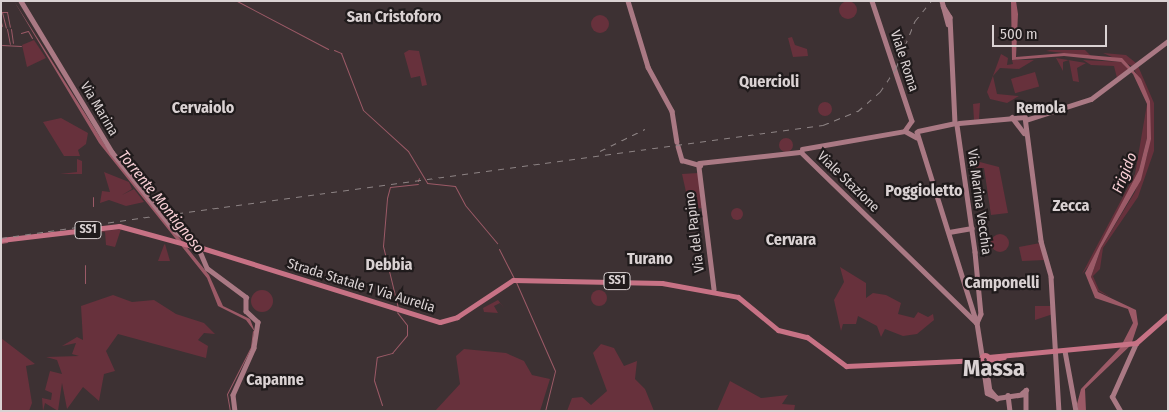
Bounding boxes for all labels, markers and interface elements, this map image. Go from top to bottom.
district label: San Cristoforo [347,7,441,27]
scale bar [994,15,1109,47]
text: 500 m [1000,25,1038,43]
street label: Viale Roma [886,28,922,94]
district label: Quercioli [739,72,799,92]
street label: Via Marina [76,79,122,139]
district label: Cervaiolo [172,98,234,118]
district label: Remola [1016,98,1066,118]
water label: Torrente Montignoso [114,147,208,257]
street label: Viale Stazione [813,148,883,216]
street label: Via Marina Vecchia [963,148,995,256]
water label: Frigido [1109,150,1141,196]
district label: Poggioletto [885,181,963,201]
street label: Via del Papino [682,191,708,273]
district label: Zecca [1052,196,1090,216]
road number: SS1 [74,220,102,240]
district label: Cervara [766,230,816,250]
district label: Turano [627,249,673,269]
district label: Debbia [365,255,413,275]
street label: Strada Statale 1 Via Aurelia [285,256,437,316]
road number: SS1 [603,272,631,290]
district label: Camponelli [965,273,1039,293]
district label: Massa [963,355,1025,383]
district label: Capanne [246,370,304,390]

